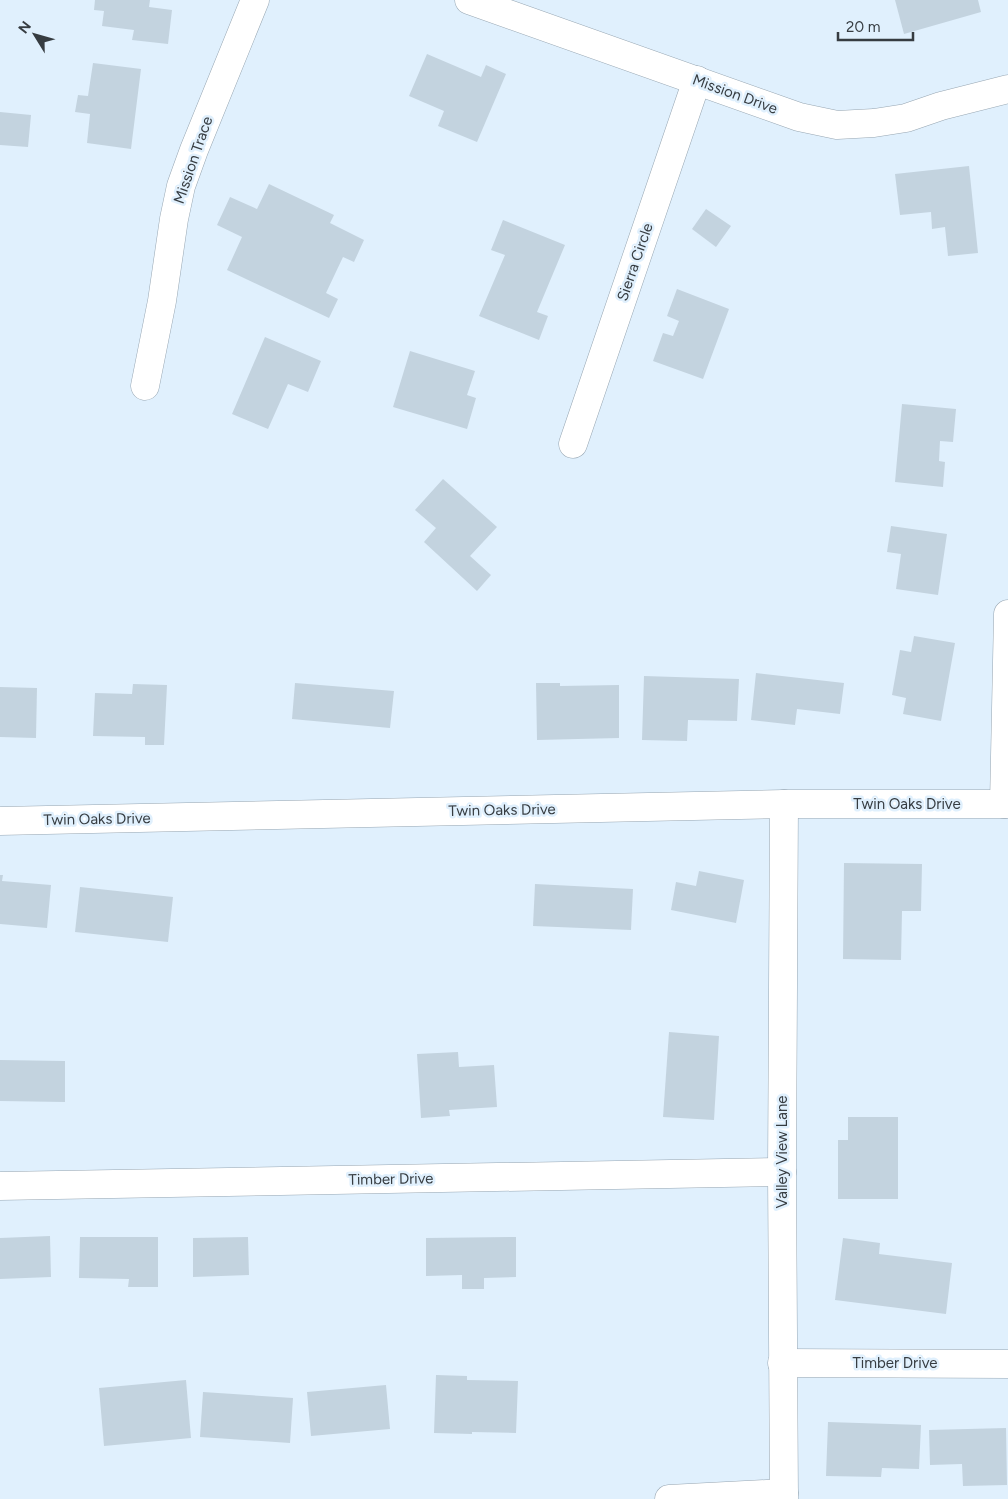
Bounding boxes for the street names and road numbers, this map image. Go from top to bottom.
street label: Mission Drive [690,70,780,118]
street label: Mission Trace [170,114,216,206]
street label: Sierra Circle [613,221,657,303]
street label: Twin Oaks Drive [853,795,961,813]
street label: Twin Oaks Drive [448,800,556,820]
street label: Twin Oaks Drive [43,809,151,829]
street label: Valley View Lane [773,1096,791,1208]
street label: Timber Drive [348,1169,434,1189]
street label: Timber Drive [853,1354,937,1372]

